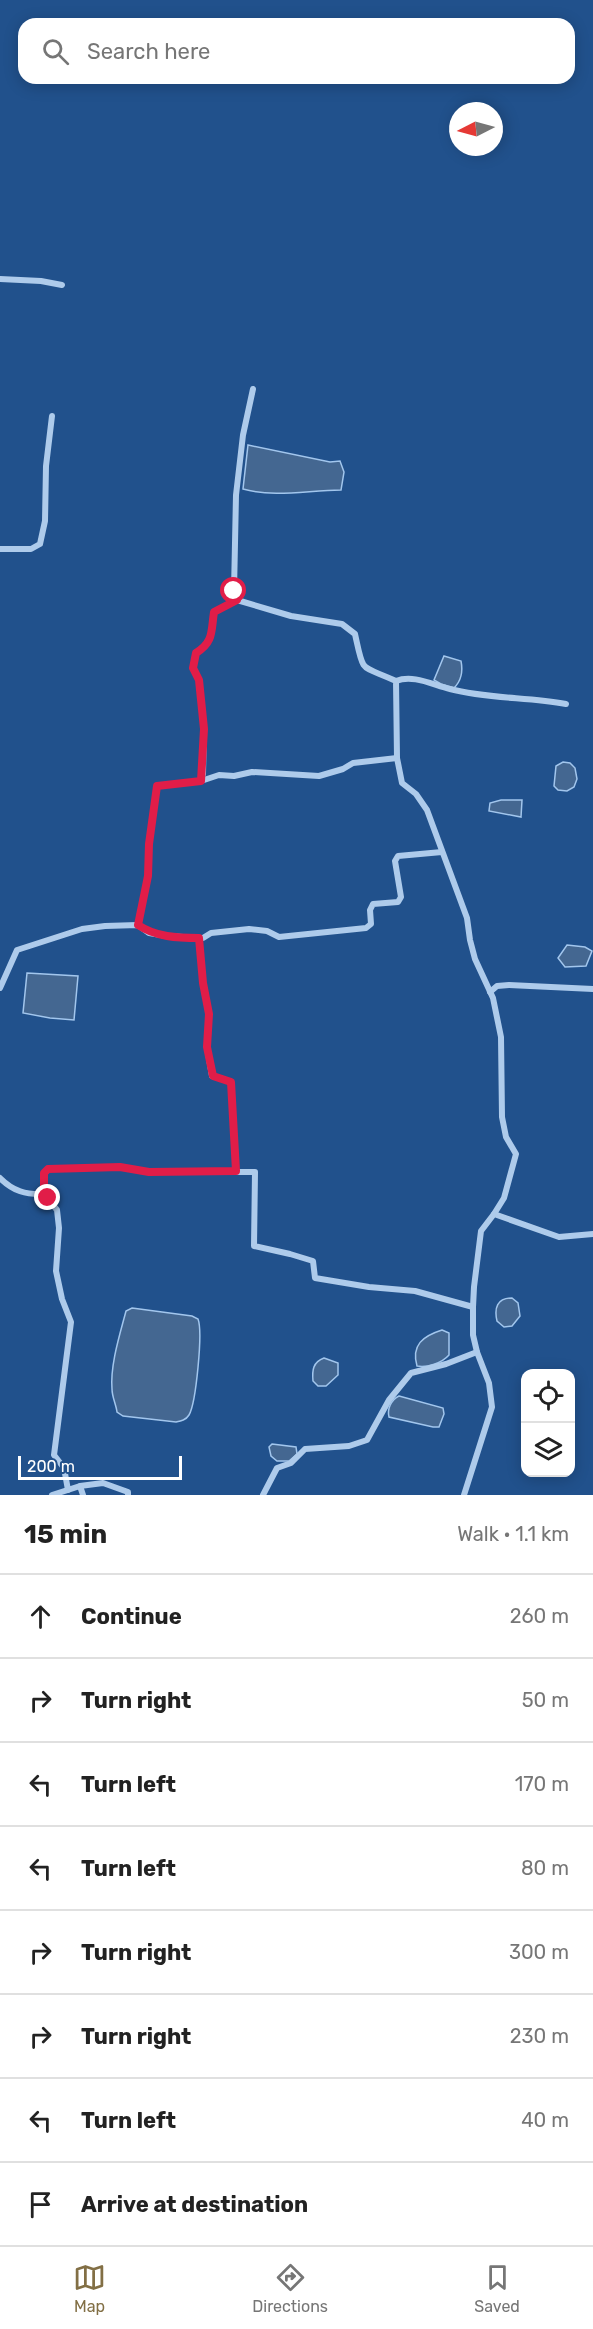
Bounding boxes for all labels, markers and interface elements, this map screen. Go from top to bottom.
search box [18,18,575,84]
icon: search [39,35,72,68]
text: Search here [87,38,210,65]
north arrow [449,102,503,156]
route start [220,577,246,603]
route end [34,1184,60,1210]
map controls [521,1369,575,1477]
button: locate [521,1369,575,1423]
button: layers [521,1423,575,1477]
scale bar [18,1453,182,1480]
text: 200 m [27,1457,75,1476]
text: 15 min [24,1519,107,1550]
text: Walk · 1.1 km [457,1522,569,1546]
icon: ahead [24,1600,57,1633]
text: Continue [81,1603,182,1630]
text: 260 m [510,1604,569,1628]
icon: right [24,1684,57,1717]
text: Turn right [81,1687,191,1714]
text: 50 m [522,1688,569,1712]
icon: left [24,1768,57,1801]
text: Turn left [81,1771,176,1798]
text: 170 m [515,1772,569,1796]
icon: left [24,1852,57,1885]
text: Turn left [81,1855,176,1882]
text: 80 m [521,1856,569,1880]
icon: right [24,1936,57,1969]
text: Turn right [81,1939,191,1966]
text: 300 m [509,1940,569,1964]
icon: right [24,2020,57,2053]
text: Turn right [81,2023,191,2050]
text: 230 m [510,2024,569,2048]
icon: left [24,2104,57,2137]
text: Turn left [81,2107,176,2134]
text: 40 m [521,2108,569,2132]
icon: arrive [24,2188,57,2221]
text: Arrive at destination [81,2191,308,2218]
tab: Map [73,2261,106,2316]
tab: Directions [252,2261,328,2316]
tab: Saved [474,2261,520,2316]

